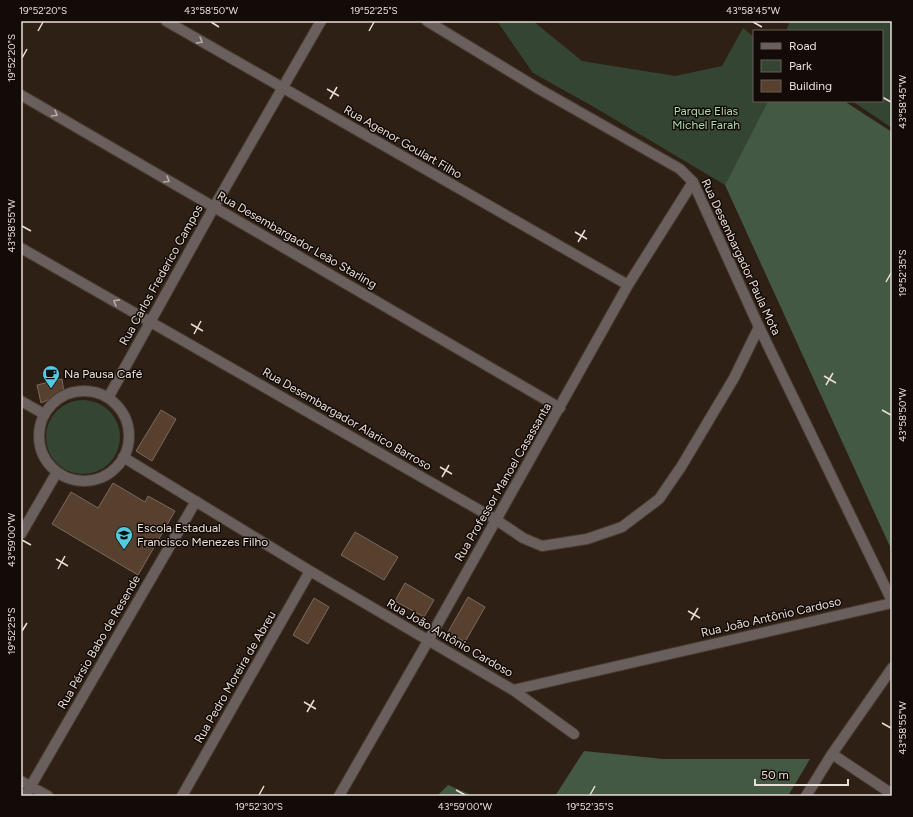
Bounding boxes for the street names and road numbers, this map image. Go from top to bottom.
street label: Rua Agenor Goulart Filho [341,102,465,182]
street label: Rua Desembargador Paula Mota [699,177,783,337]
street label: Rua Desembargador Leão Starling [215,188,379,292]
street label: Rua Carlos Frederico Campos [116,202,206,348]
street label: Rua Desembargador Alarico Barroso [260,365,434,473]
street label: Rua Professor Manoel Casassanta [452,400,554,564]
street label: Rua Pérsio Babo de Resende [55,572,143,712]
street label: Rua João Antônio Cardoso [699,594,843,640]
street label: Rua João Antônio Cardoso [384,596,516,680]
street label: Rua Pedro Moreira de Abreu [191,608,279,746]

